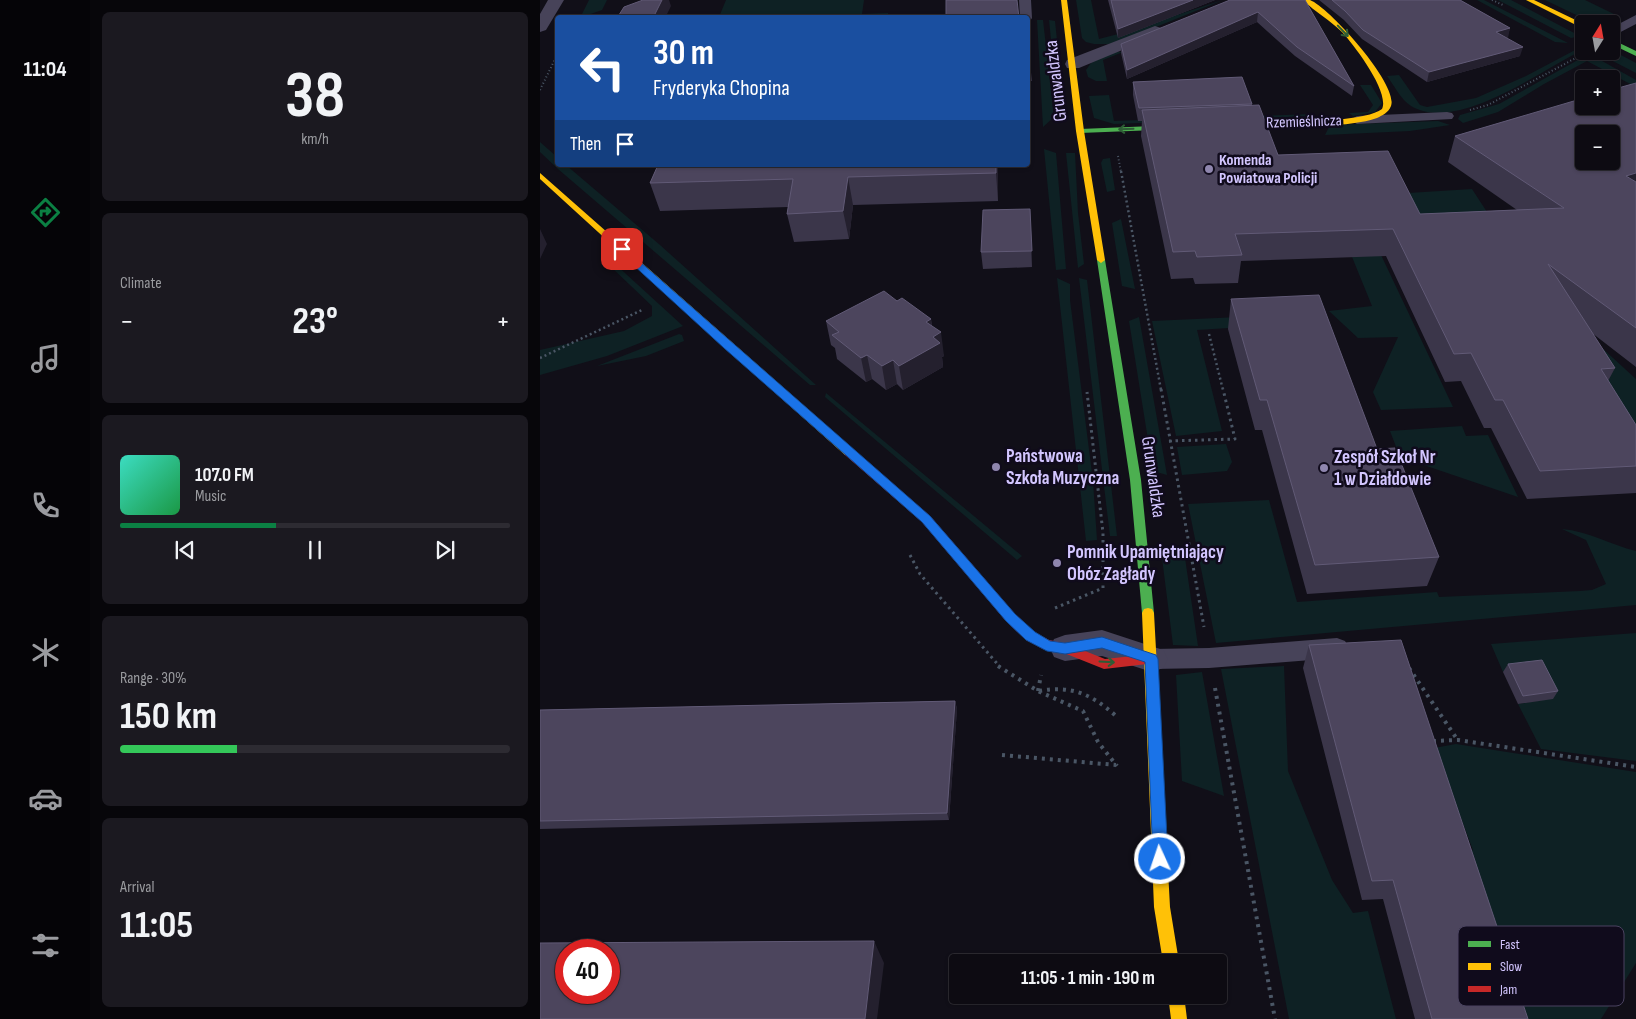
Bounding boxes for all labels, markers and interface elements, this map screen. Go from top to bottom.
north arrow [1575,15,1620,60]
map controls [1575,15,1620,170]
one-way arrow [1337,25,1349,37]
text: 30 m [653,32,714,75]
icon: left [570,35,635,100]
street label: Grunwaldzka [1040,39,1072,123]
text: 11:04 [24,56,66,83]
text: 38 [285,58,345,136]
button: + [1575,70,1620,115]
text: Fryderyka Chopina [653,75,790,102]
street label: Rzemieślnicza [1266,111,1342,133]
one-way arrow [1118,125,1134,134]
button: − [1575,125,1620,170]
text: km/h [301,130,329,149]
icon: arrive [611,130,639,158]
text: Then [570,133,601,156]
place label: Komenda Powiatowa Policji [1219,151,1317,188]
marker: Komenda Powiatowa Policji [1203,163,1215,175]
icon: directions [28,195,63,230]
pin [601,228,643,270]
icon: arrive [608,235,636,263]
text: Climate [120,274,162,293]
text: 23° [292,299,338,344]
text: − [120,305,134,338]
text: + [496,305,510,338]
icon: music [28,341,63,376]
street label: Grunwaldzka [1136,435,1170,519]
place label: Państwowa Szkoła Muzyczna [1006,445,1119,490]
place label: Zespół Szkoł Nr 1 w Działdowie [1334,446,1436,491]
marker: Państwowa Szkoła Muzyczna [990,461,1002,473]
marker: Zespół Szkoł Nr 1 w Działdowie [1318,462,1330,474]
text: 107.0 FM [195,464,254,487]
text: Music [195,487,226,506]
icon: phone [28,488,63,523]
icon: previous [171,536,199,564]
icon: pause [301,536,329,564]
icon: next [431,536,459,564]
place label: Pomnik Upamiętniający Obóz Zagłady [1067,541,1224,586]
marker: Pomnik Upamiętniający Obóz Zagłady [1051,557,1063,569]
icon: climate [28,635,63,670]
one-way arrow [1098,658,1114,667]
text: Range · 30% [120,669,187,688]
text: 150 km [120,694,217,739]
icon: car [28,781,63,816]
position arrow [1133,832,1185,884]
text: Arrival [120,878,154,897]
text: 11:05 [120,903,193,948]
legend [1458,926,1624,1006]
icon: filters [28,928,63,963]
text: Fast [1500,936,1520,953]
speed limit sign: 40 [555,939,620,1004]
text: Slow [1500,958,1522,975]
text: 11:05 · 1 min · 190 m [1021,967,1155,990]
text: Jam [1499,981,1517,998]

